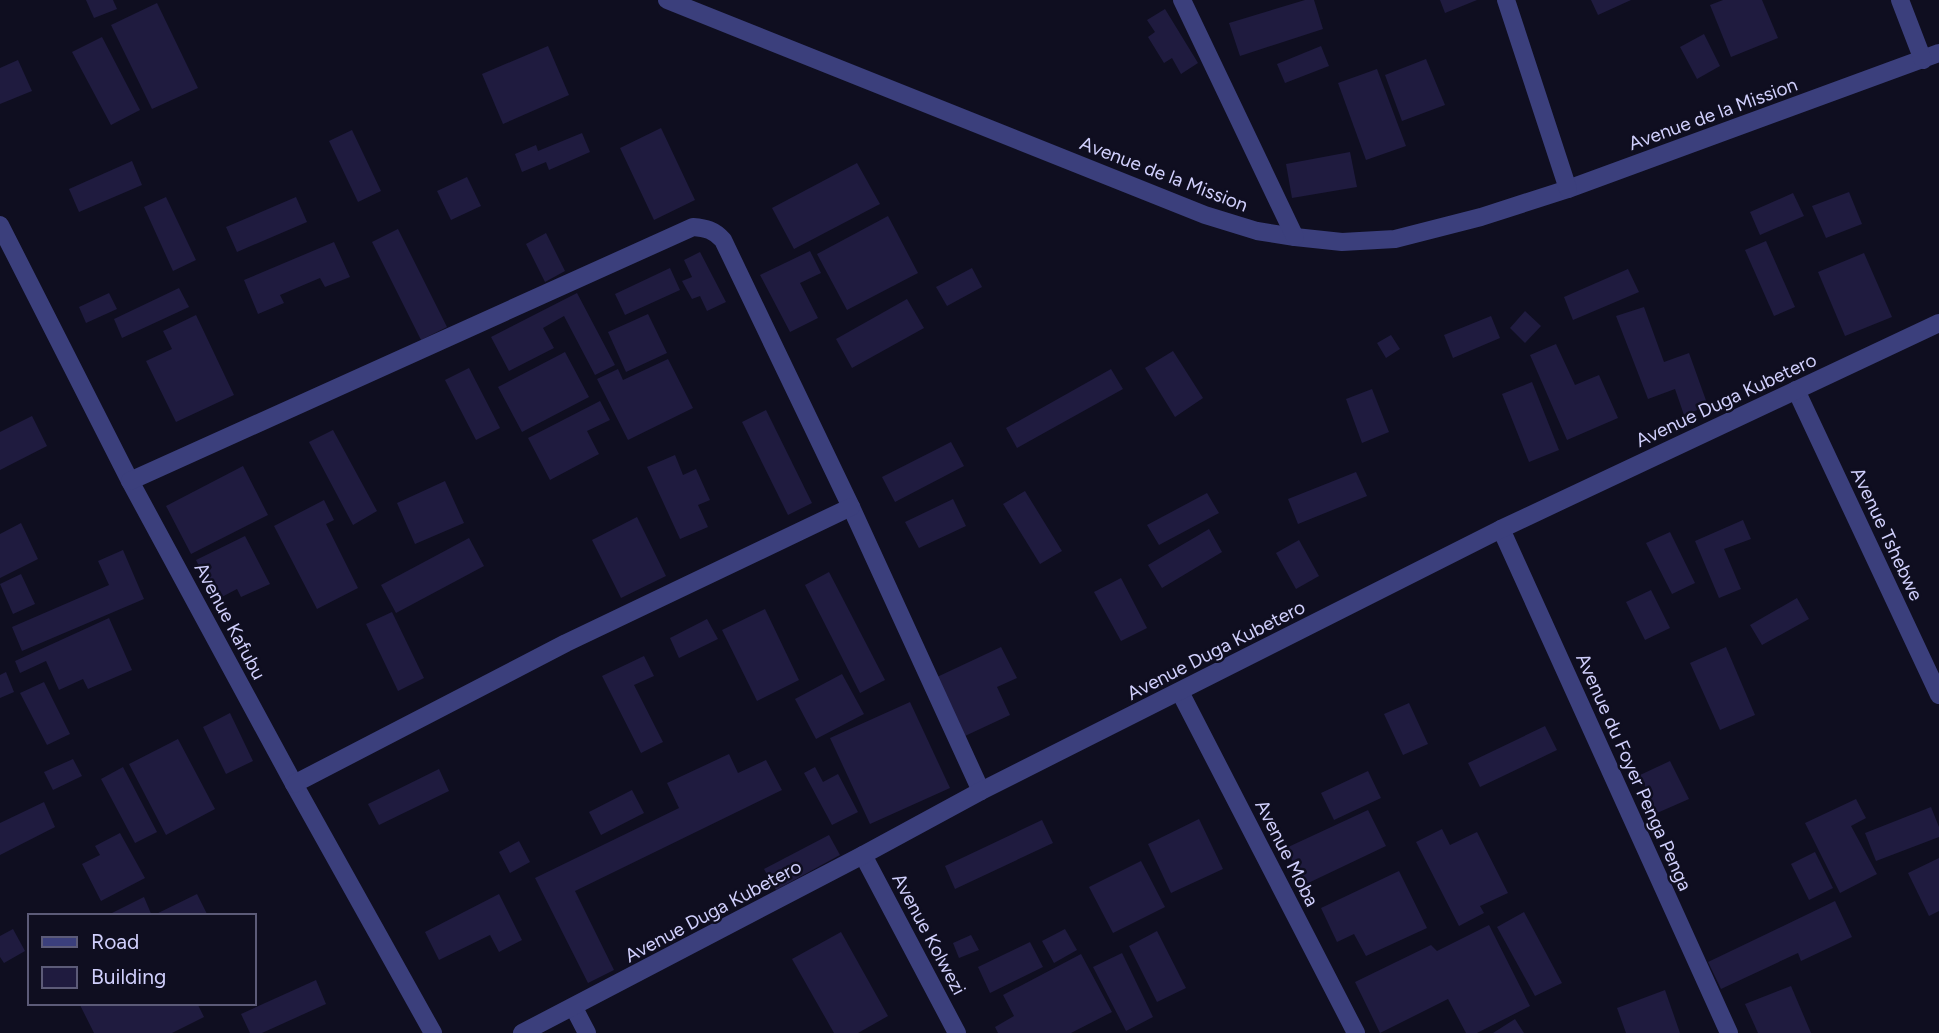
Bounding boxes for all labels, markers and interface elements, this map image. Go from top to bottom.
street label: Avenue de la Mission [1625,73,1801,155]
street label: Avenue de la Mission [1077,131,1251,217]
street label: Avenue Duga Kubetero [1632,348,1820,452]
street label: Avenue Tshebwe [1846,464,1928,604]
street label: Avenue Kafubu [189,558,271,684]
street label: Avenue Duga Kubetero [1123,595,1309,705]
street label: Avenue du Foyer Penga Penga [1571,650,1697,894]
street label: Avenue Moba [1250,796,1324,910]
street label: Avenue Duga Kubetero [621,855,805,967]
street label: Avenue Kolwezi [887,869,971,999]
legend [28,914,256,1005]
text: Road [91,929,139,954]
text: Building [91,964,166,989]

